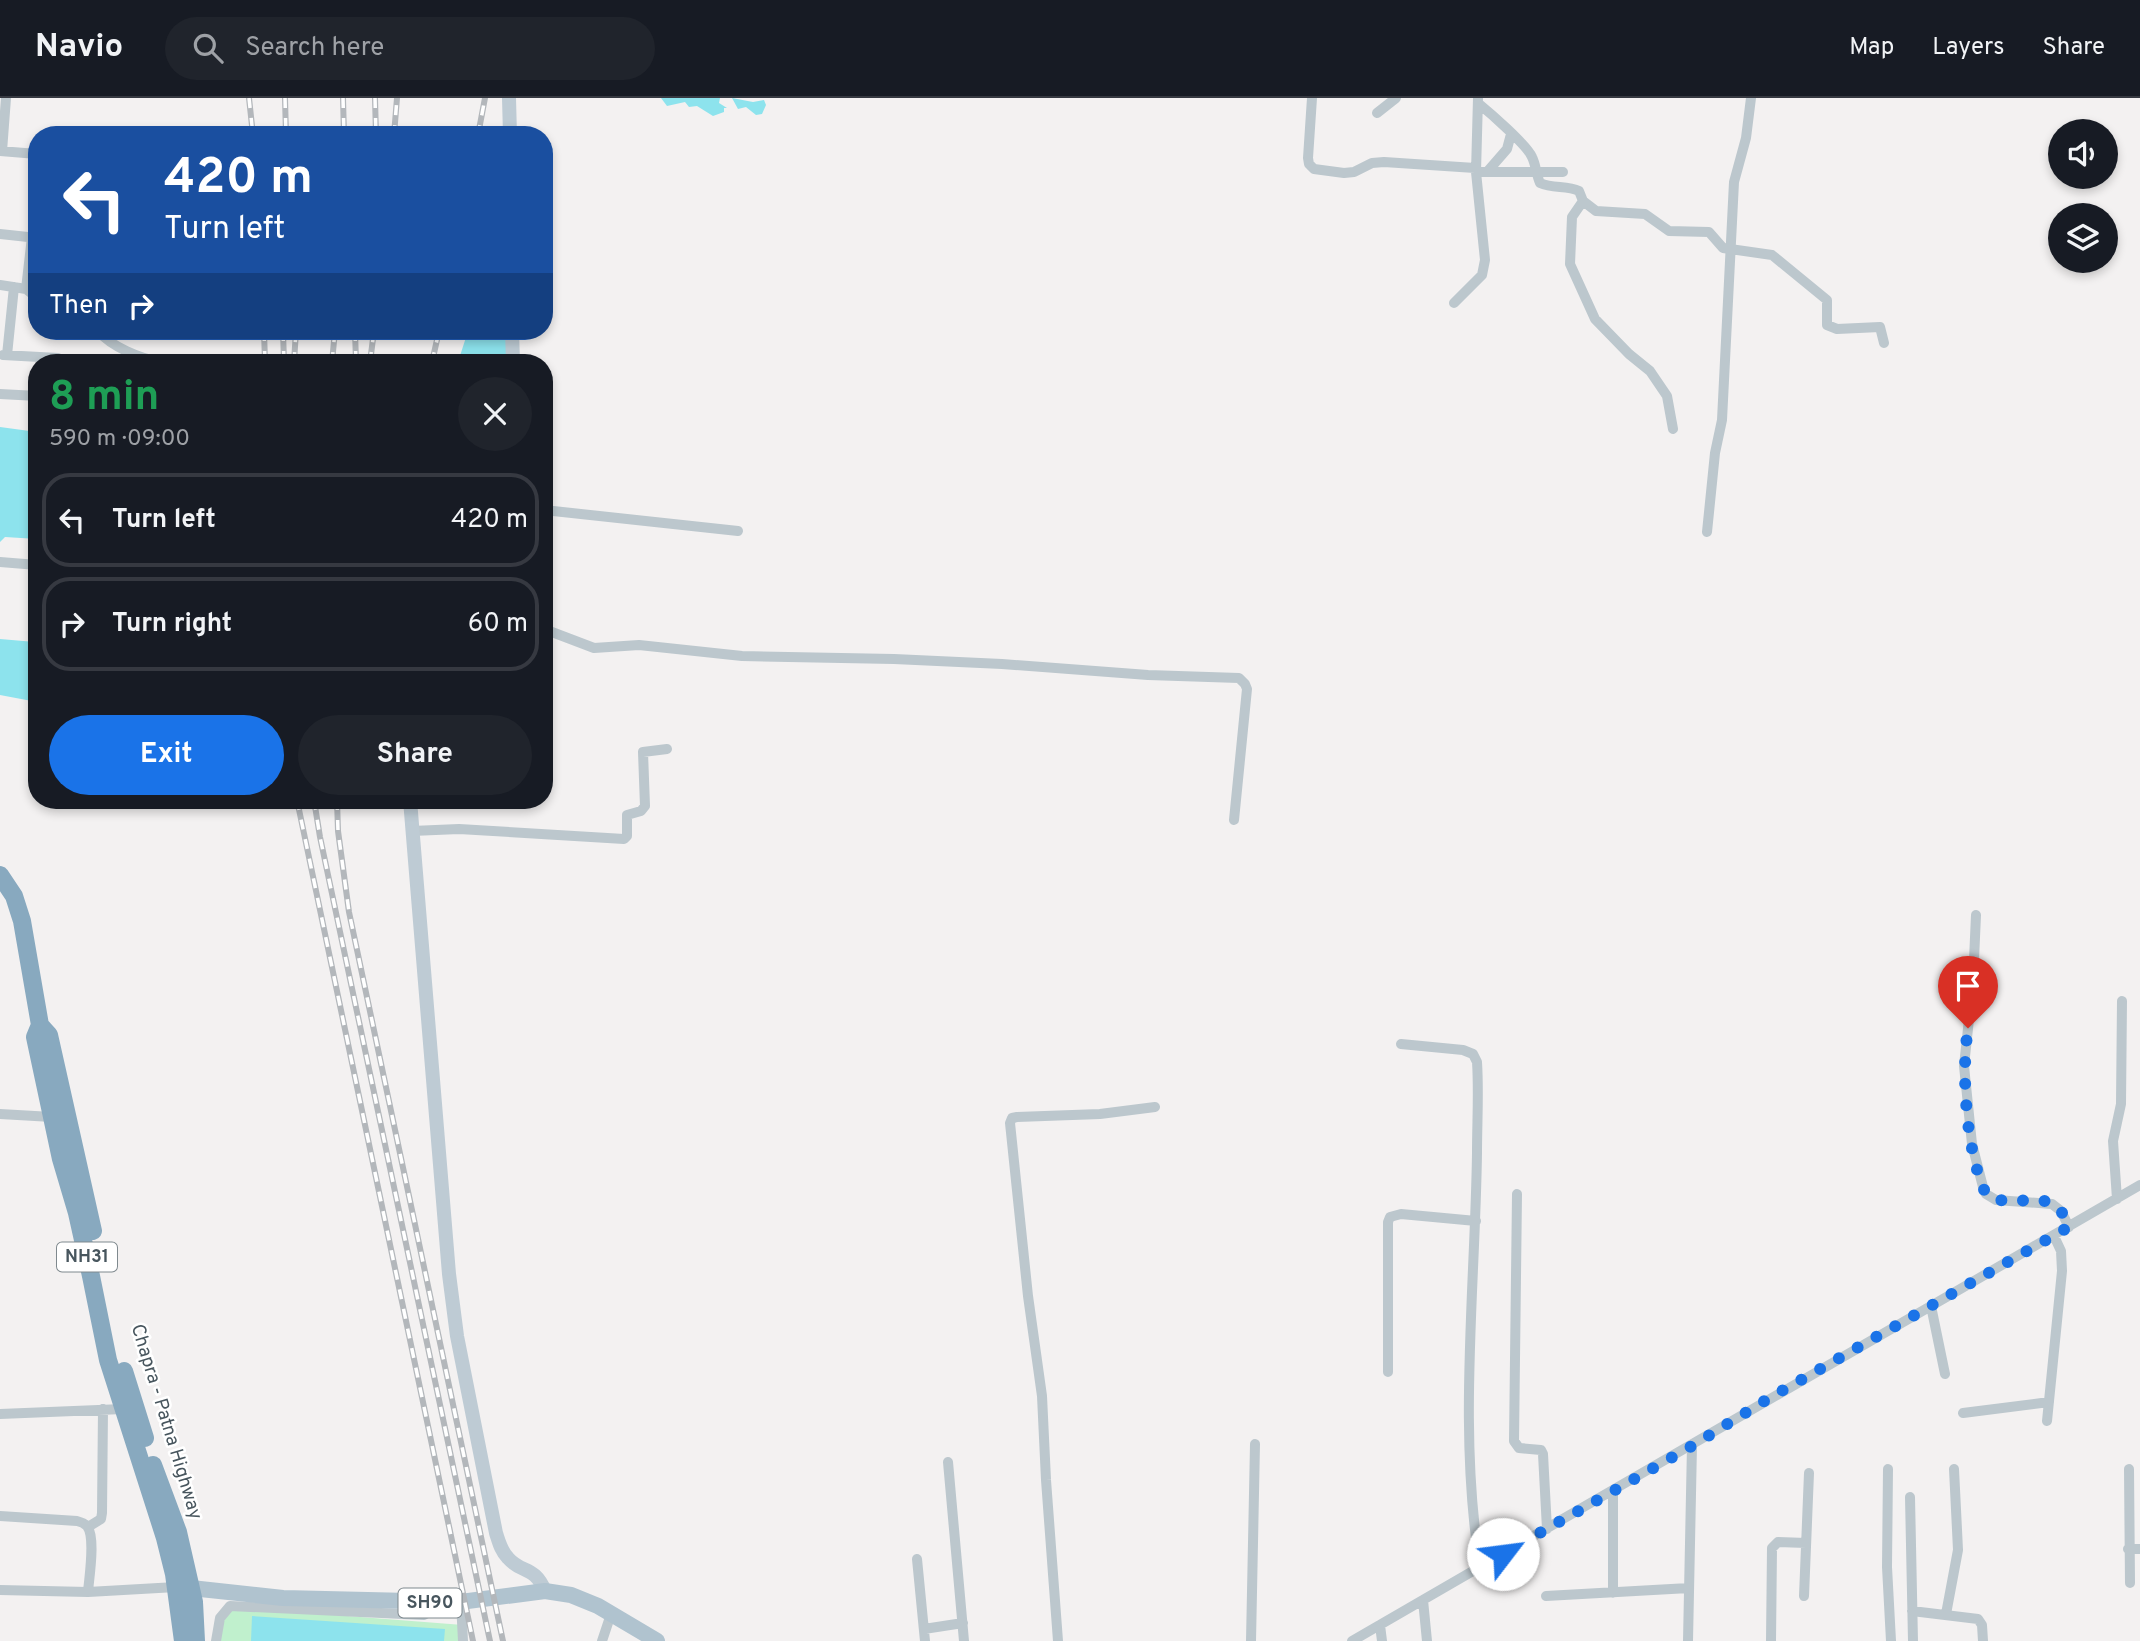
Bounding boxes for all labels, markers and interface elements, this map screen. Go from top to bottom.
search box [165,17,655,80]
text: Navio [35,27,123,69]
icon: search [189,29,227,67]
text: Search here [245,32,384,65]
text: Map [1849,33,1894,63]
text: Layers [1932,33,2004,63]
text: Share [2042,33,2105,63]
map controls [2048,119,2118,273]
button: sound [2048,119,2118,189]
text: 420 m [164,149,313,211]
icon: left [49,154,140,245]
button: layers [2048,203,2118,273]
text: Turn left [164,210,285,250]
icon: right [122,287,160,325]
text: Then [49,290,108,323]
text: 8 min [49,372,159,425]
button: close [458,377,532,451]
text: 590 m · 09:00 [49,425,190,454]
icon: left [53,501,91,539]
text: Turn left [112,504,216,537]
text: 420 m [451,504,528,537]
icon: right [53,605,91,643]
text: Turn right [112,608,232,641]
text: 60 m [468,608,528,641]
button: Exit [49,715,284,795]
button: Share [298,715,532,795]
pin [1938,956,1998,1028]
icon: arrive [1949,967,1987,1005]
road number: NH31 [57,1242,117,1272]
street label: Chapra - Patna Highway [125,1321,207,1523]
position arrow [1466,1517,1540,1591]
road number: SH90 [398,1588,462,1618]

